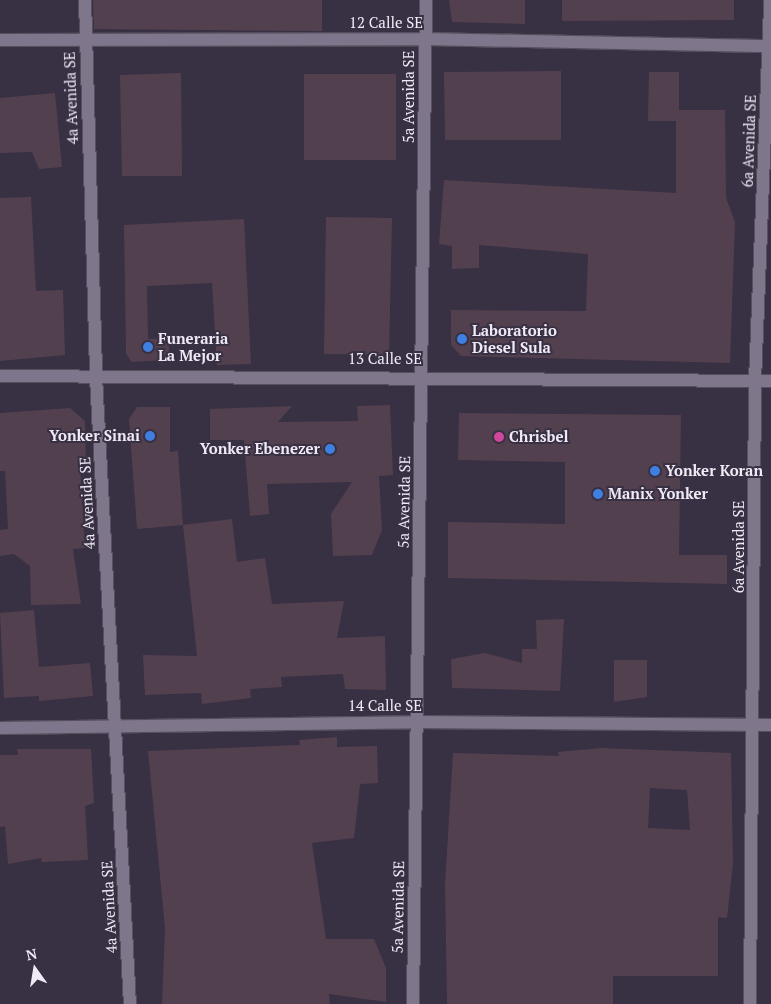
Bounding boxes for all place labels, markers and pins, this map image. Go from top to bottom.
place label: Laboratorio Diesel Sula [472,321,557,356]
place label: Funeraria La Mejor [158,329,228,364]
marker: Laboratorio Diesel Sula [456,333,468,345]
marker: Funeraria La Mejor [142,341,154,353]
place label: Yonker Sinai [49,427,140,445]
place label: Chrisbel [509,428,568,446]
marker: Yonker Sinai [144,430,156,442]
marker: Chrisbel [493,431,505,443]
place label: Yonker Ebenezer [200,440,320,458]
marker: Yonker Ebenezer [324,443,336,455]
place label: Yonker Koran [665,462,763,480]
marker: Yonker Koran [649,465,661,477]
place label: Manix Yonker [608,485,708,503]
marker: Manix Yonker [592,488,604,500]

